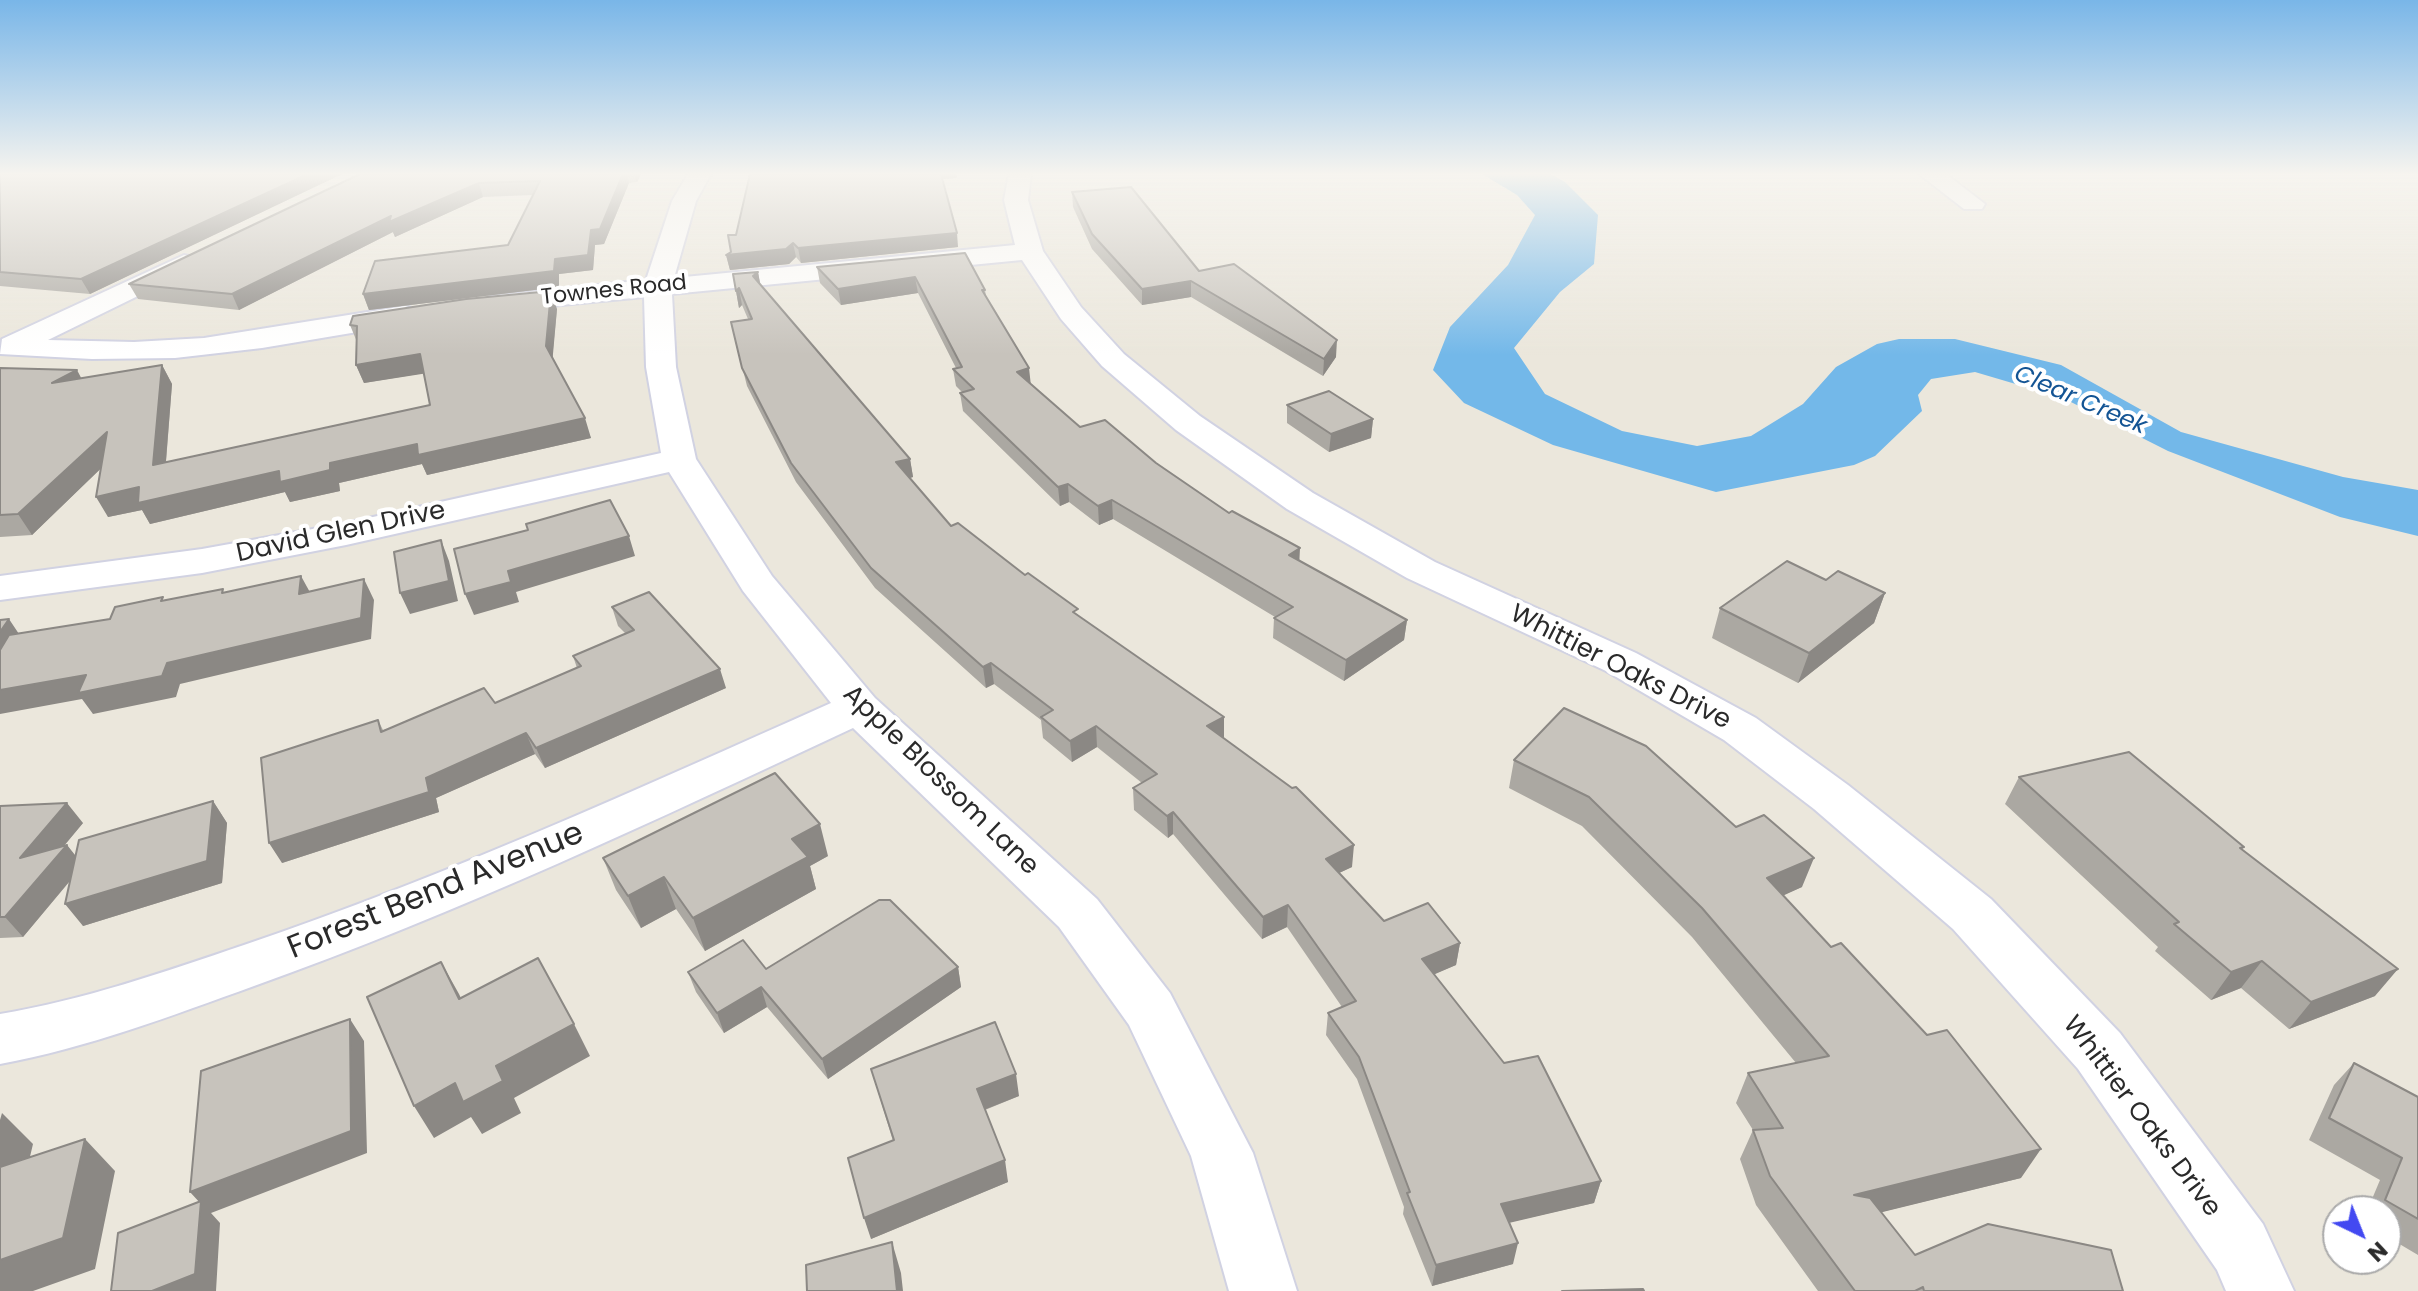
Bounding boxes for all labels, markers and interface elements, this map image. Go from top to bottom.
street label: Townes Road [540,270,688,312]
water label: Clear Creek [2009,360,2151,442]
street label: David Glen Drive [234,496,448,570]
street label: Whittier Oaks Drive [1504,599,1736,737]
street label: Apple Blossom Lane [836,679,1044,883]
street label: Forest Bend Avenue [283,815,589,969]
street label: Whittier Oaks Drive [2055,1010,2227,1224]
north arrow [2322,1195,2402,1275]
text: N [2361,1234,2394,1268]

